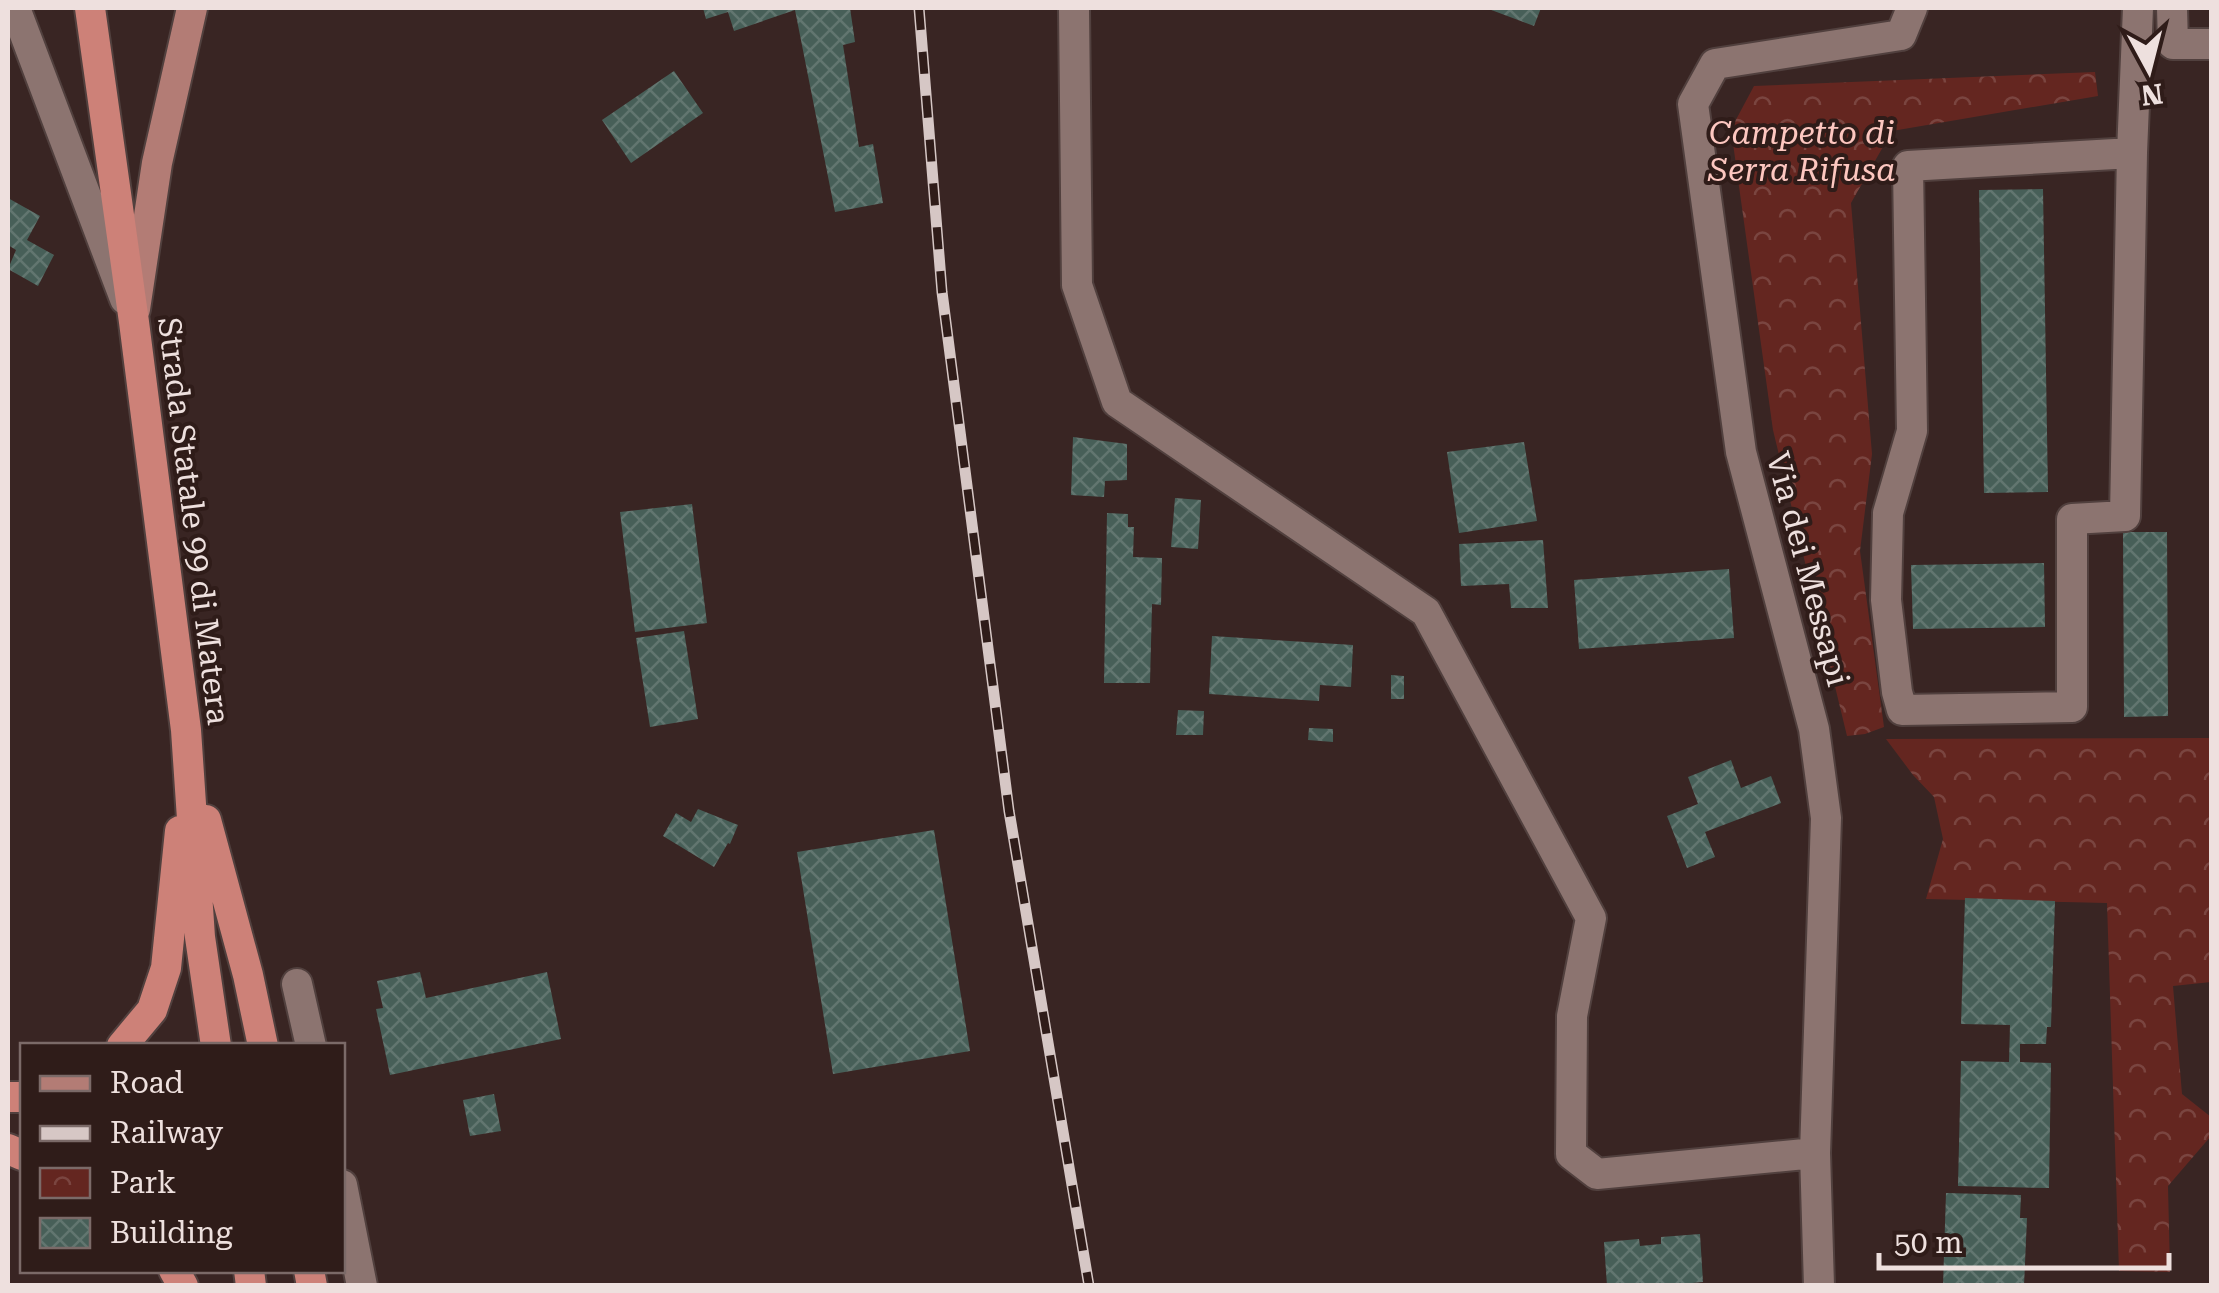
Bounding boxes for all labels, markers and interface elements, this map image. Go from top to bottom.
north arrow [2099,20,2199,120]
text: N [2139,77,2165,112]
park label: Campetto di Serra Rifusa [1707,114,1896,189]
street label: Strada Statale 99 di Matera [150,315,238,727]
street label: Via dei Messapi [1758,448,1858,690]
legend [20,1043,345,1273]
text: Road [110,1065,184,1100]
text: Railway [110,1115,224,1150]
text: Park [110,1165,176,1200]
scale bar [1879,1208,2169,1270]
text: Building [110,1215,233,1250]
text: 50 m [1894,1225,1963,1260]

